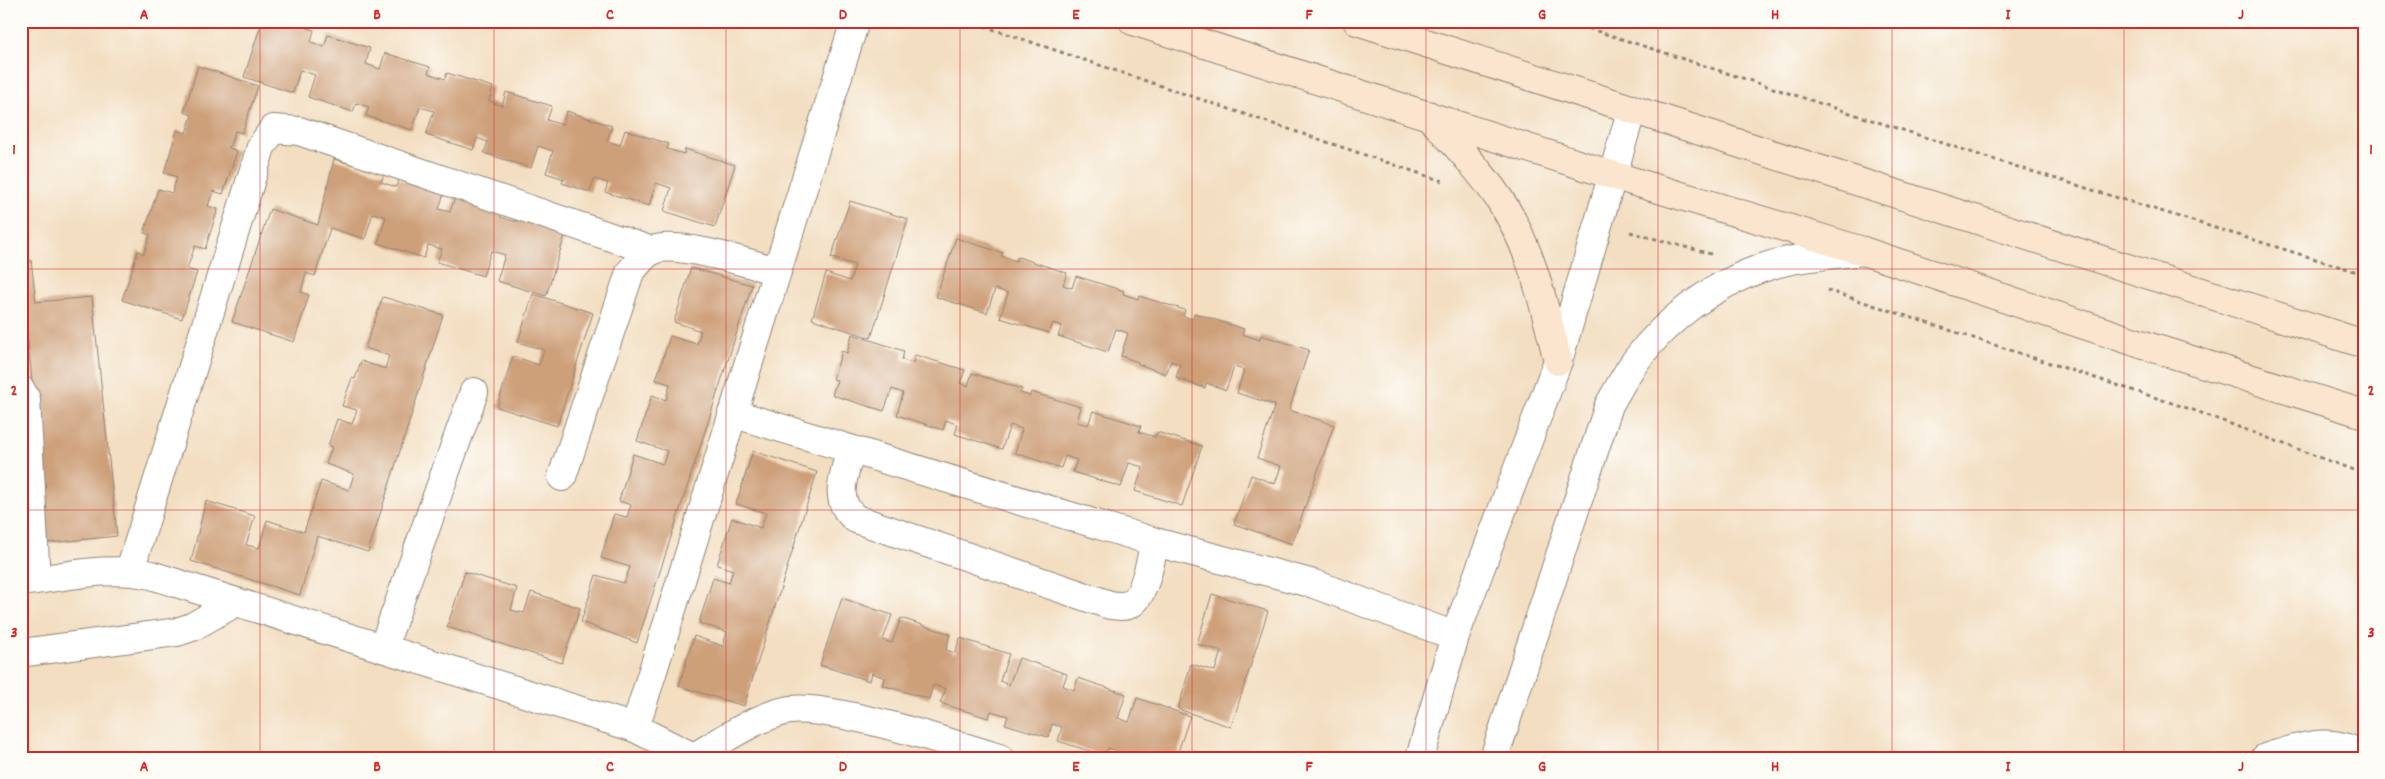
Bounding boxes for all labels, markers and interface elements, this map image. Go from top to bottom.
text: A [140,4,149,27]
text: B [373,4,381,27]
text: C [606,4,614,27]
text: D [839,4,848,27]
text: E [1072,4,1080,27]
text: F [1305,4,1313,27]
text: G [1538,4,1546,27]
text: H [1771,4,1779,27]
text: I [2006,4,2012,27]
text: J [2238,4,2244,27]
text: 1 [12,139,16,162]
text: 1 [2369,139,2373,162]
text: 2 [11,380,18,403]
text: 2 [2368,380,2375,403]
text: 3 [10,622,18,645]
text: 3 [2367,622,2375,645]
text: A [140,756,149,779]
text: B [373,756,381,779]
text: C [606,756,614,779]
text: D [839,756,848,779]
text: E [1072,756,1080,779]
text: F [1305,756,1313,779]
text: G [1538,756,1546,779]
text: H [1771,756,1779,779]
text: I [2006,756,2012,779]
text: J [2238,756,2244,779]

